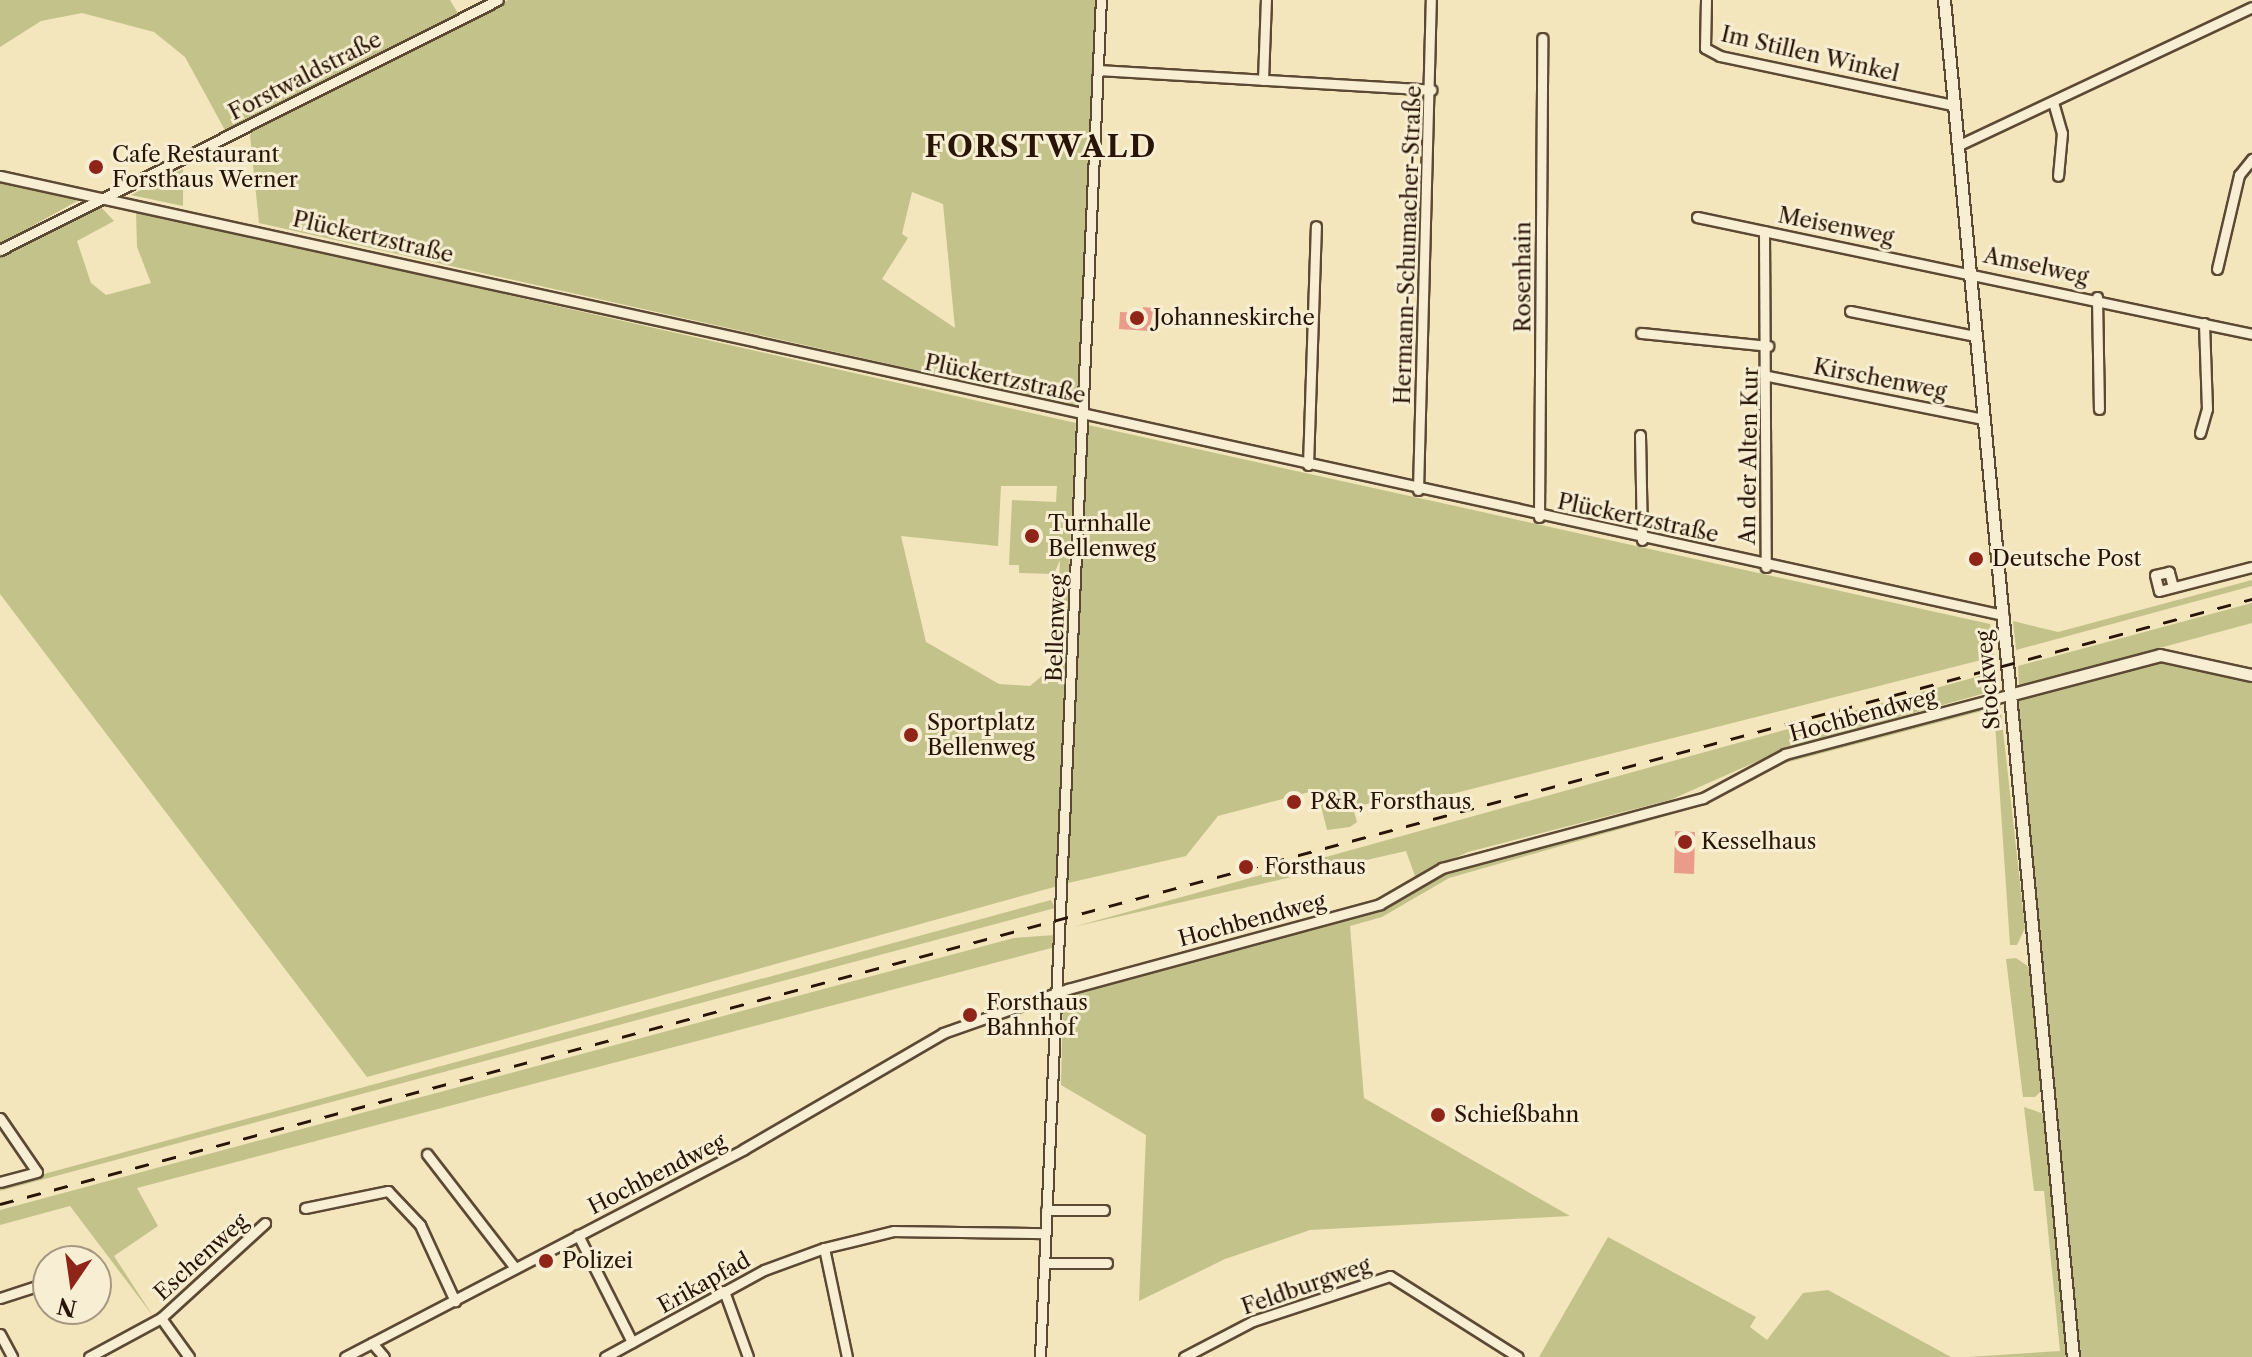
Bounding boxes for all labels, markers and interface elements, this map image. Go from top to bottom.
street label: Im Stillen Winkel [1718,21,1902,87]
street label: Forstwaldstraße [224,26,386,126]
street label: Hermann-Schumacher-Straße [1389,85,1427,405]
district label: FORSTWALD [925,129,1157,165]
place label: Cafe Restaurant Forsthaus Werner [112,141,299,192]
marker: Cafe Restaurant Forsthaus Werner [87,158,105,176]
street label: Meisenweg [1776,202,1896,250]
street label: Plückertzstraße [290,206,456,268]
street label: Rosenhain [1510,222,1536,332]
street label: Amselweg [1981,242,2091,290]
place label: Johanneskirche [1153,305,1315,331]
marker: Johanneskirche [1128,309,1146,327]
street label: Plückertzstraße [922,349,1088,409]
street label: Kirschenweg [1811,353,1949,405]
street label: An der Alten Kur [1734,366,1764,546]
street label: Plückertzstraße [1555,488,1721,548]
place label: Turnhalle Bellenweg [1048,510,1156,562]
marker: Turnhalle Bellenweg [1023,527,1041,545]
place label: Deutsche Post [1992,546,2141,572]
marker: Deutsche Post [1967,550,1985,568]
street label: Bellenweg [1041,574,1071,682]
street label: Stockweg [1971,629,2005,731]
street label: Hochbendweg [1787,683,1939,747]
place label: Sportplatz Bellenweg [927,709,1035,760]
marker: Sportplatz Bellenweg [902,726,920,744]
place label: P&R, Forsthaus [1310,789,1471,815]
marker: P&R, Forsthaus [1285,793,1303,811]
place label: Kesselhaus [1701,829,1816,855]
marker: Kesselhaus [1676,833,1694,851]
place label: Forsthaus [1264,854,1366,880]
marker: Forsthaus [1235,856,1257,878]
street label: Hochbendweg [1176,888,1328,952]
place label: Forsthaus Bahnhof [986,989,1088,1040]
marker: Forsthaus Bahnhof [961,1006,979,1024]
place label: Schießbahn [1454,1102,1579,1128]
marker: Schießbahn [1429,1106,1447,1124]
street label: Hochbendweg [584,1128,730,1220]
street label: Eschenweg [149,1208,253,1306]
north arrow [32,1245,112,1325]
street label: Erikapfad [653,1247,755,1319]
place label: Polizei [562,1248,633,1274]
marker: Polizei [537,1252,555,1270]
street label: Feldburgweg [1238,1252,1374,1320]
text: N [55,1292,79,1322]

